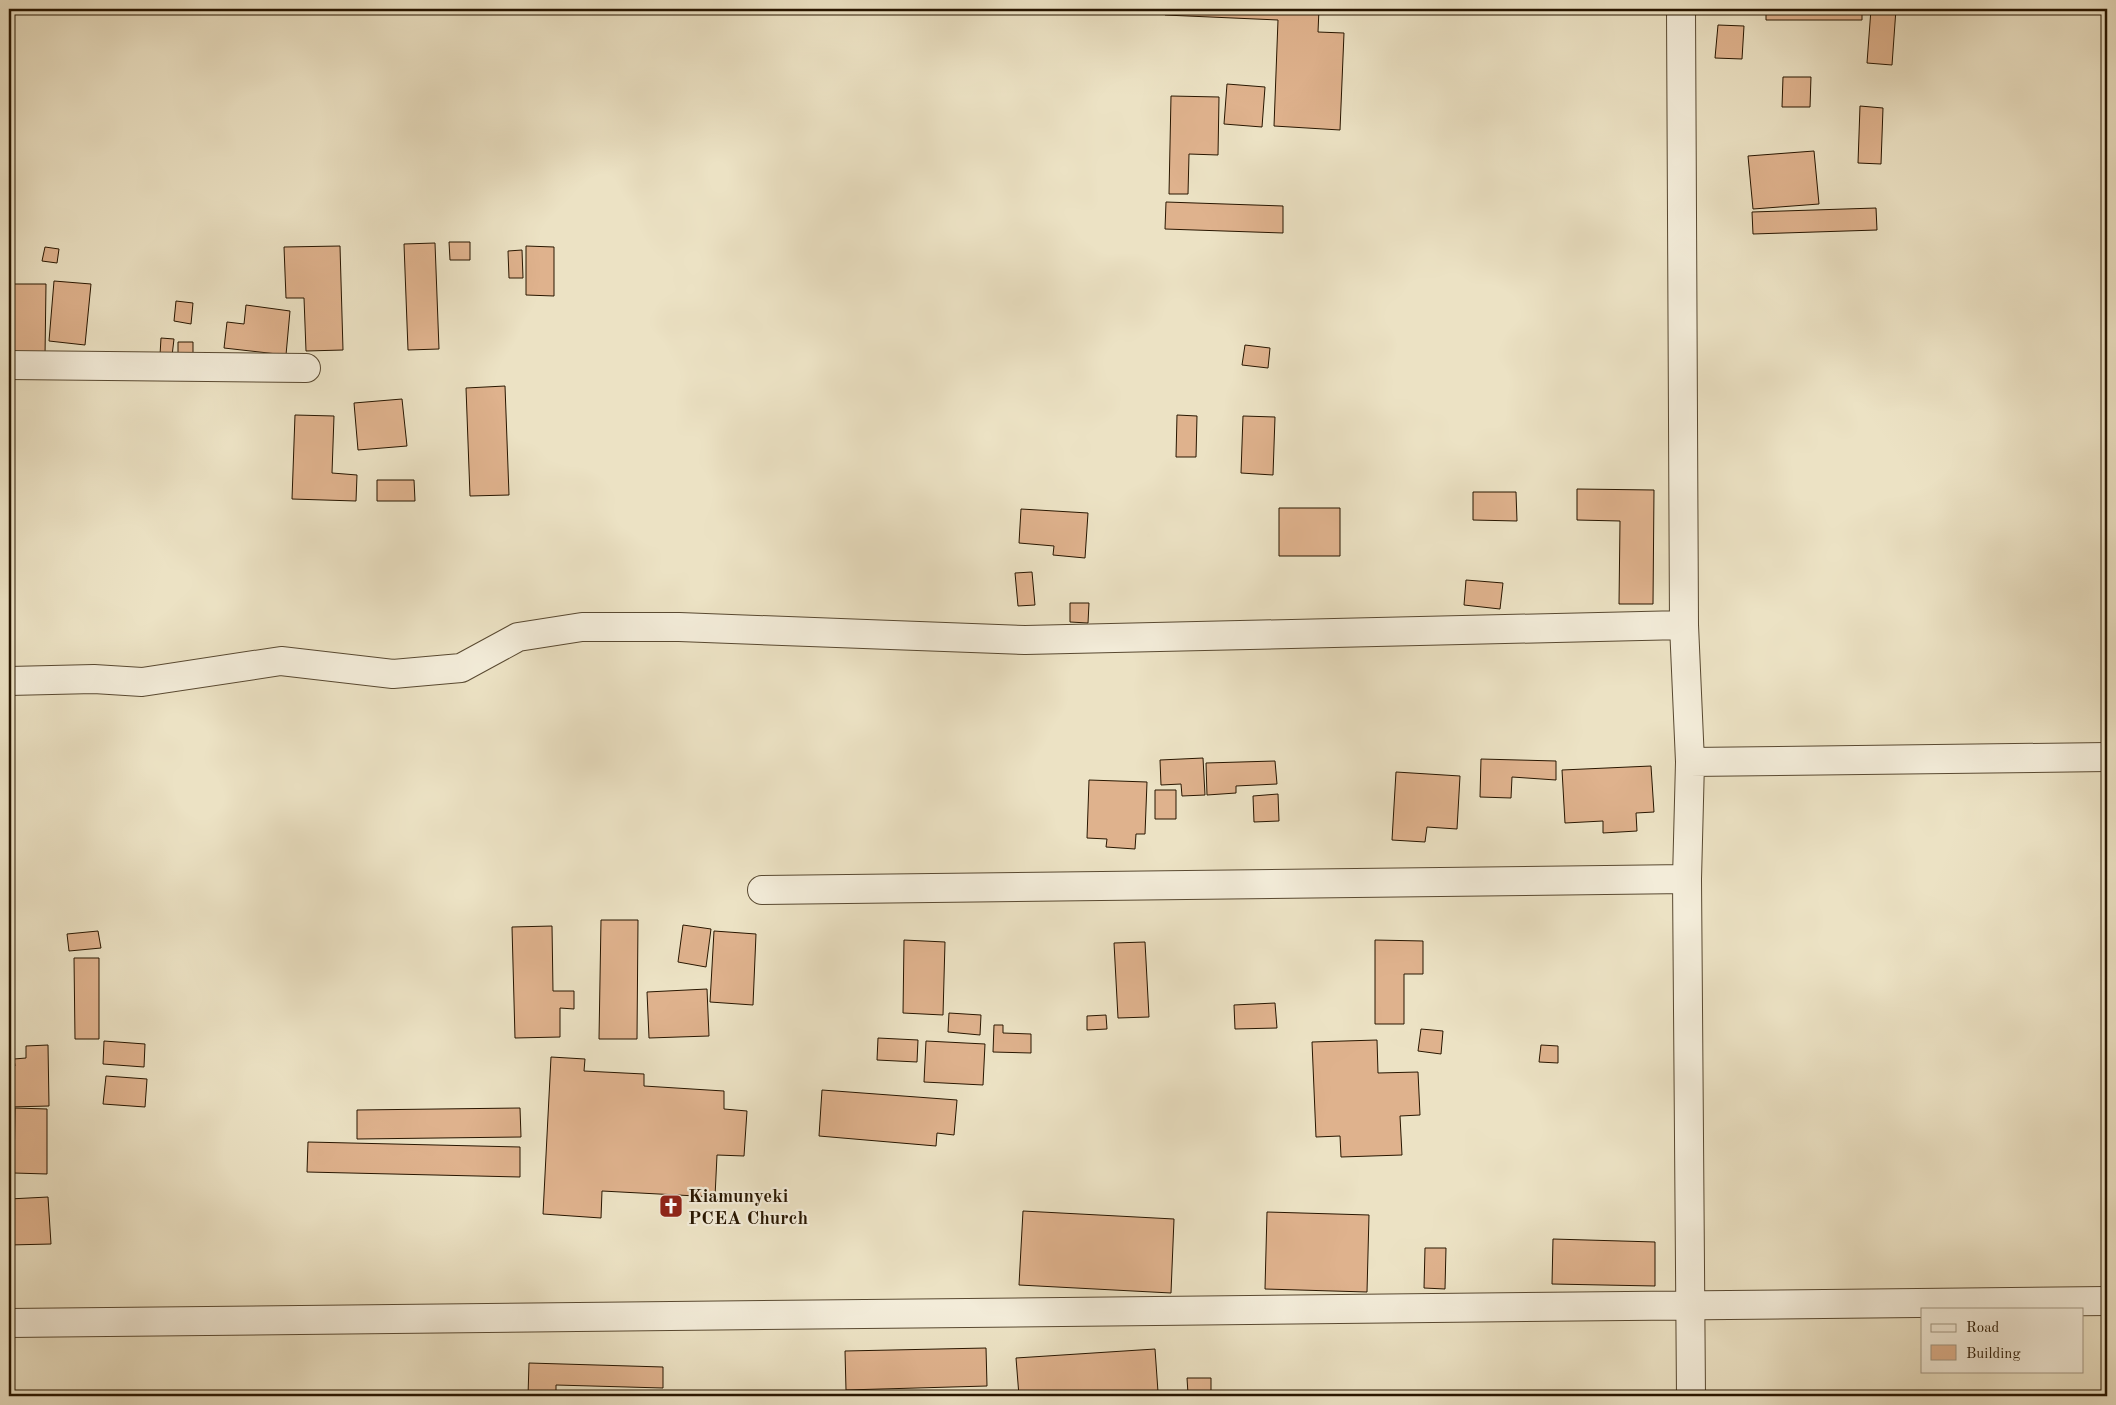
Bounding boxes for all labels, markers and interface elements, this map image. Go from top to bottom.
place label: Kiamunyeki PCEA Church [688,1188,808,1229]
church icon: Kiamunyeki PCEA Church [658,1193,684,1219]
legend [1921,1308,2084,1372]
text: Road [1966,1321,2000,1336]
text: Building [1966,1347,2021,1362]

